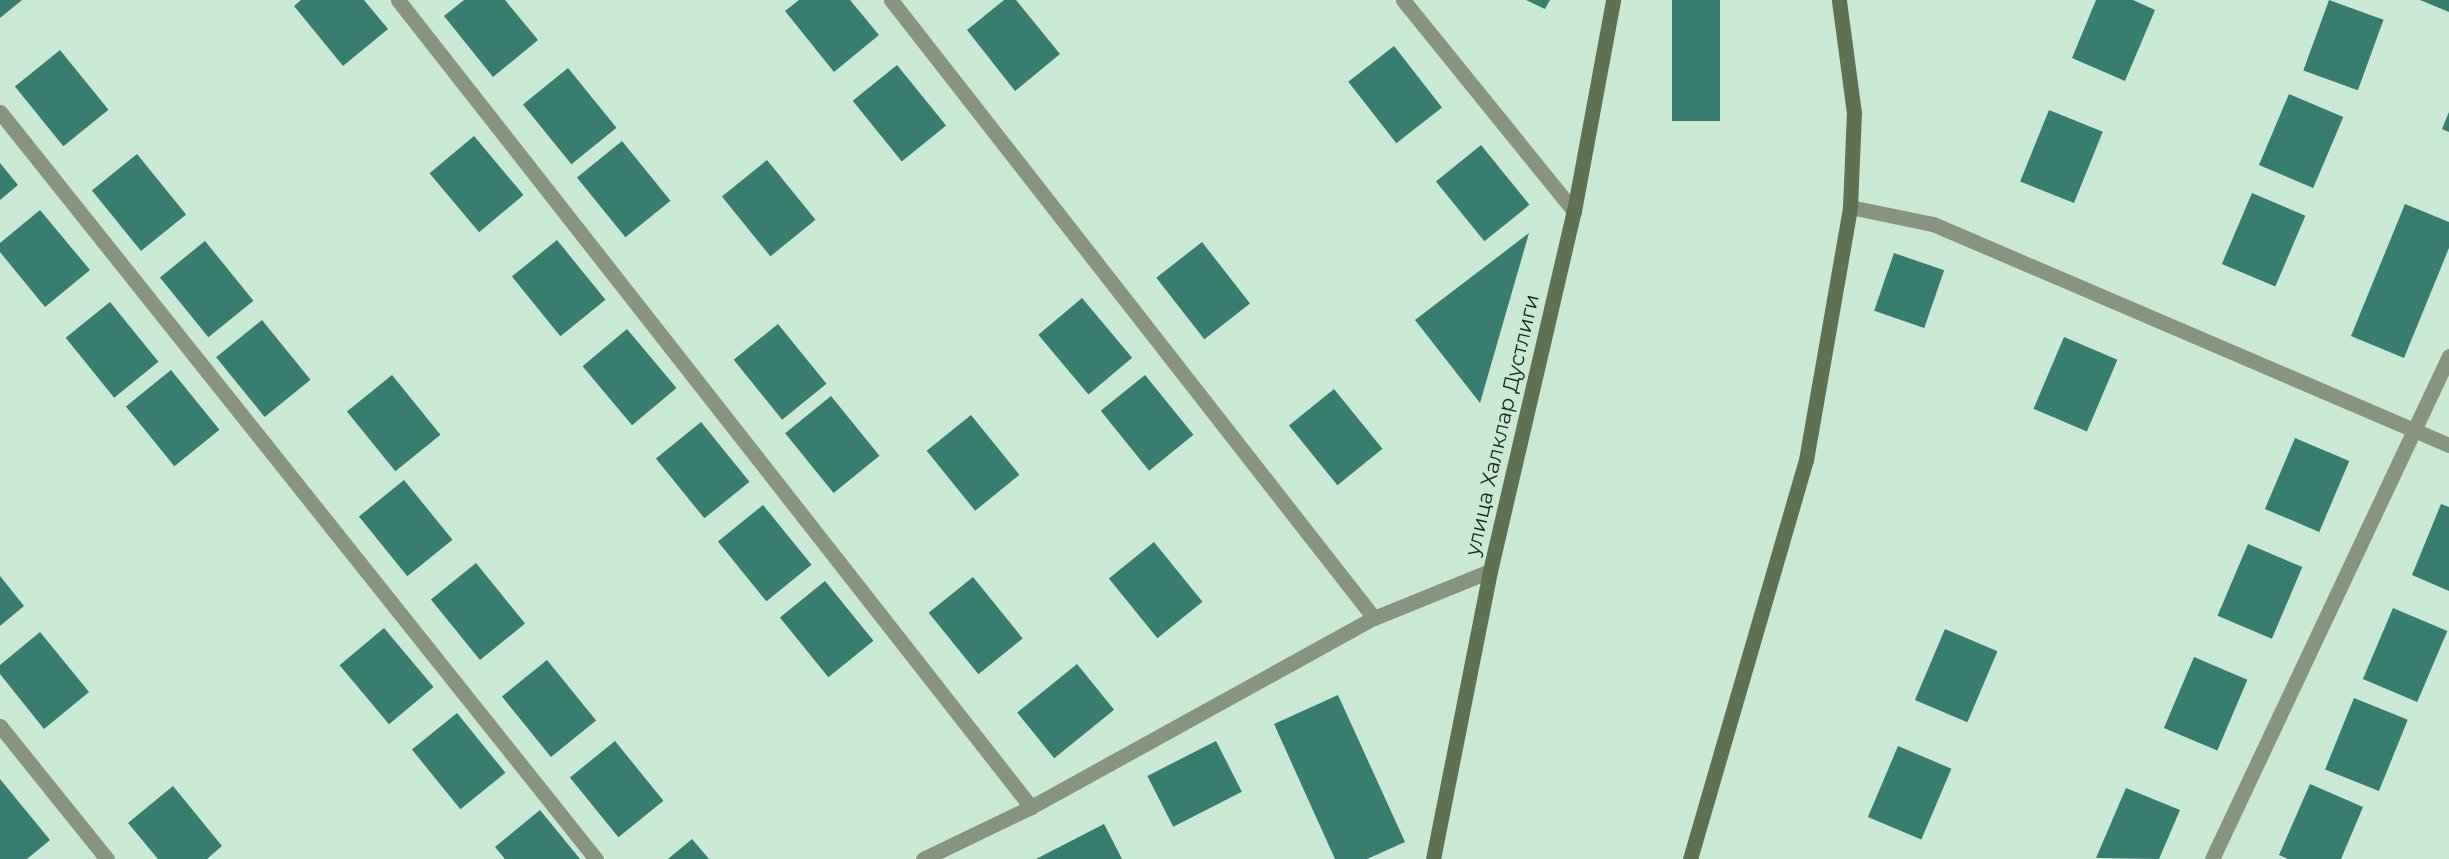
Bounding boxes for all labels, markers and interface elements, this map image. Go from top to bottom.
street label: улица Халклар Дустлиги [1460,292,1544,558]

